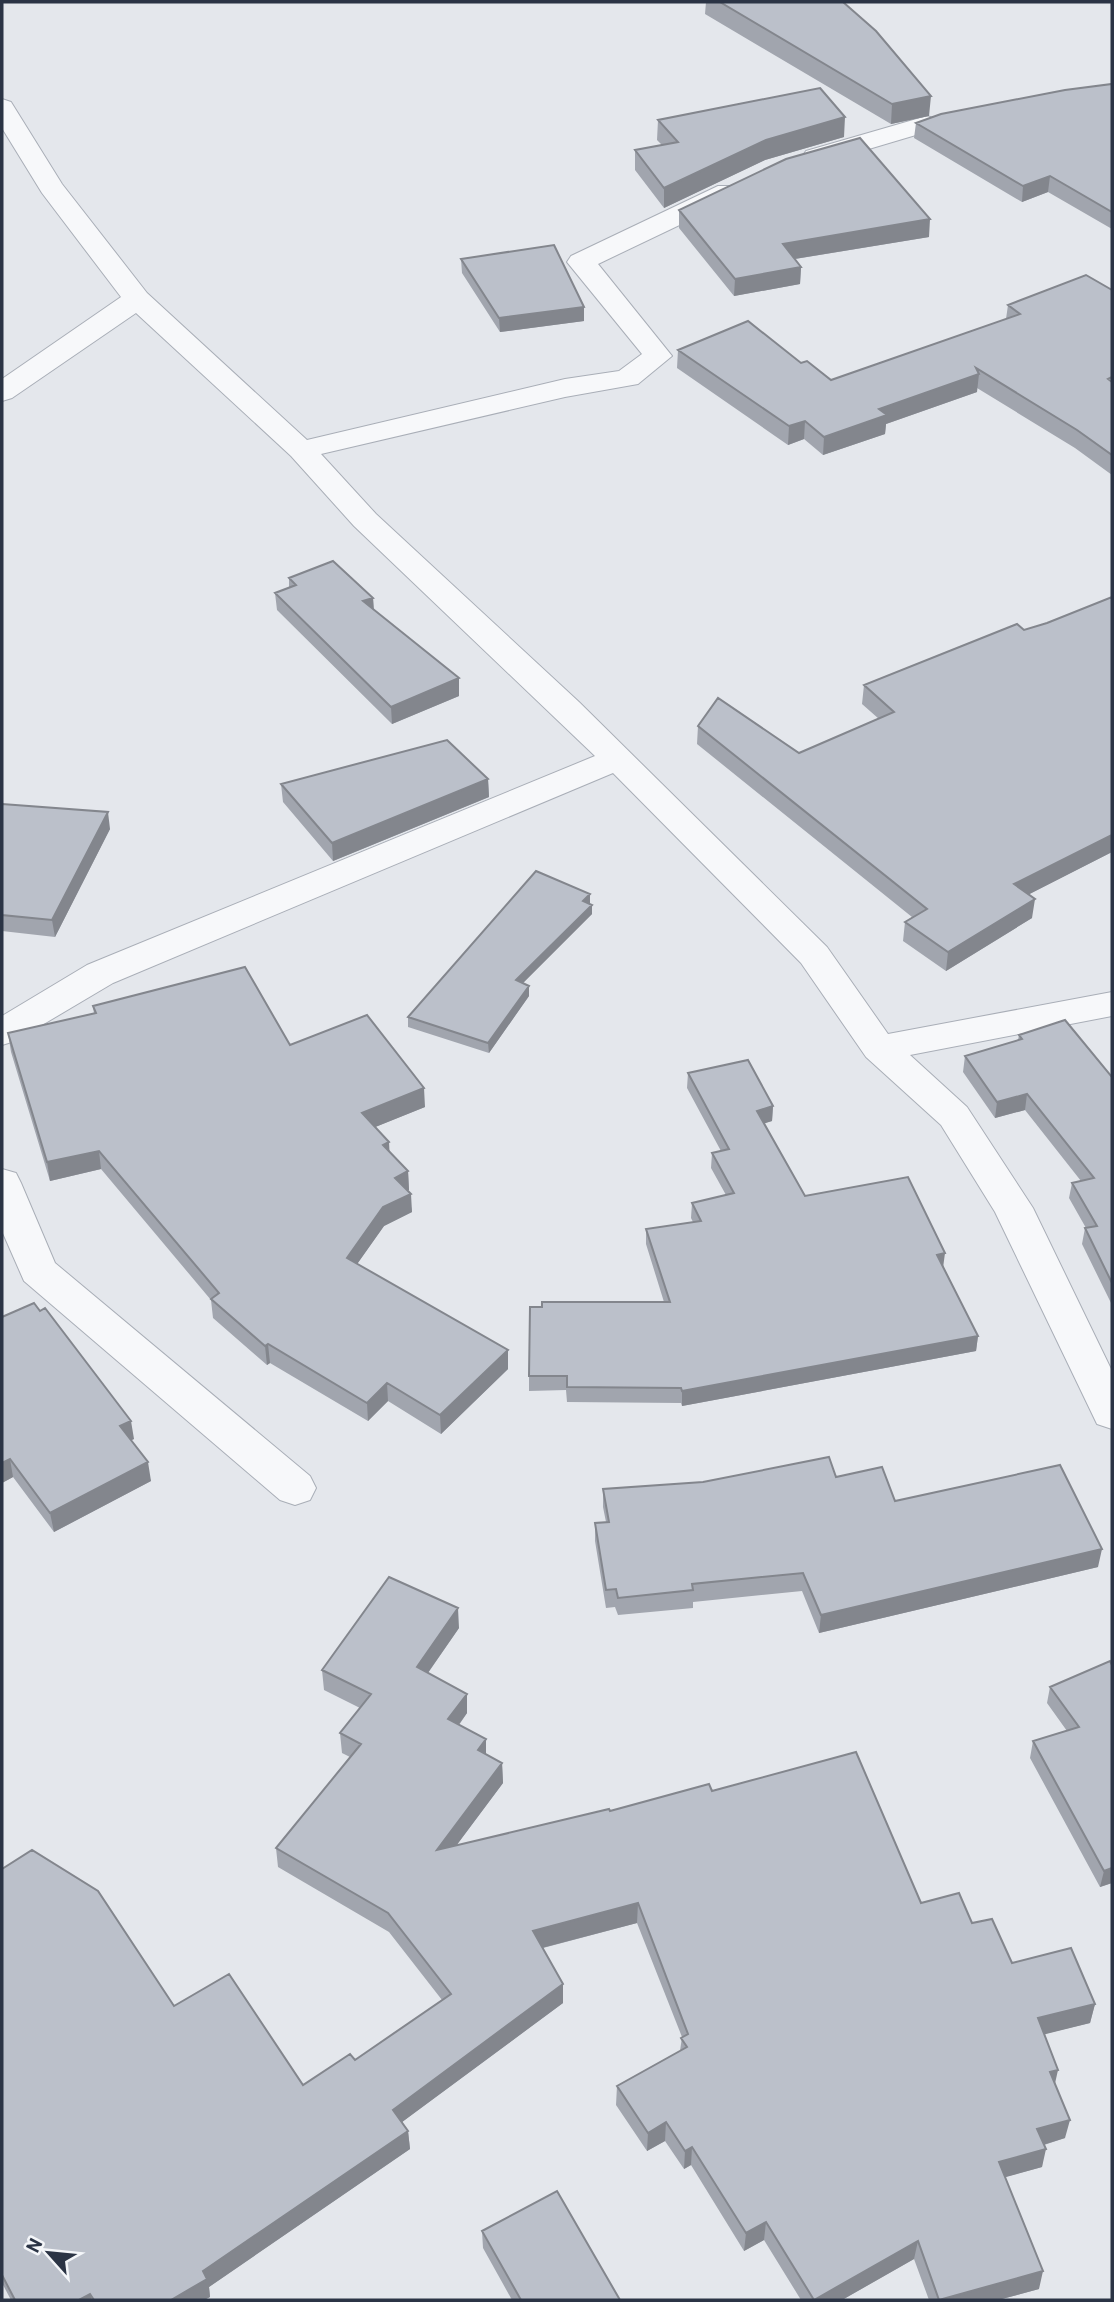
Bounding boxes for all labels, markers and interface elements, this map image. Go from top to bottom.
north arrow [14,2218,84,2288]
text: N [20,2234,47,2256]

